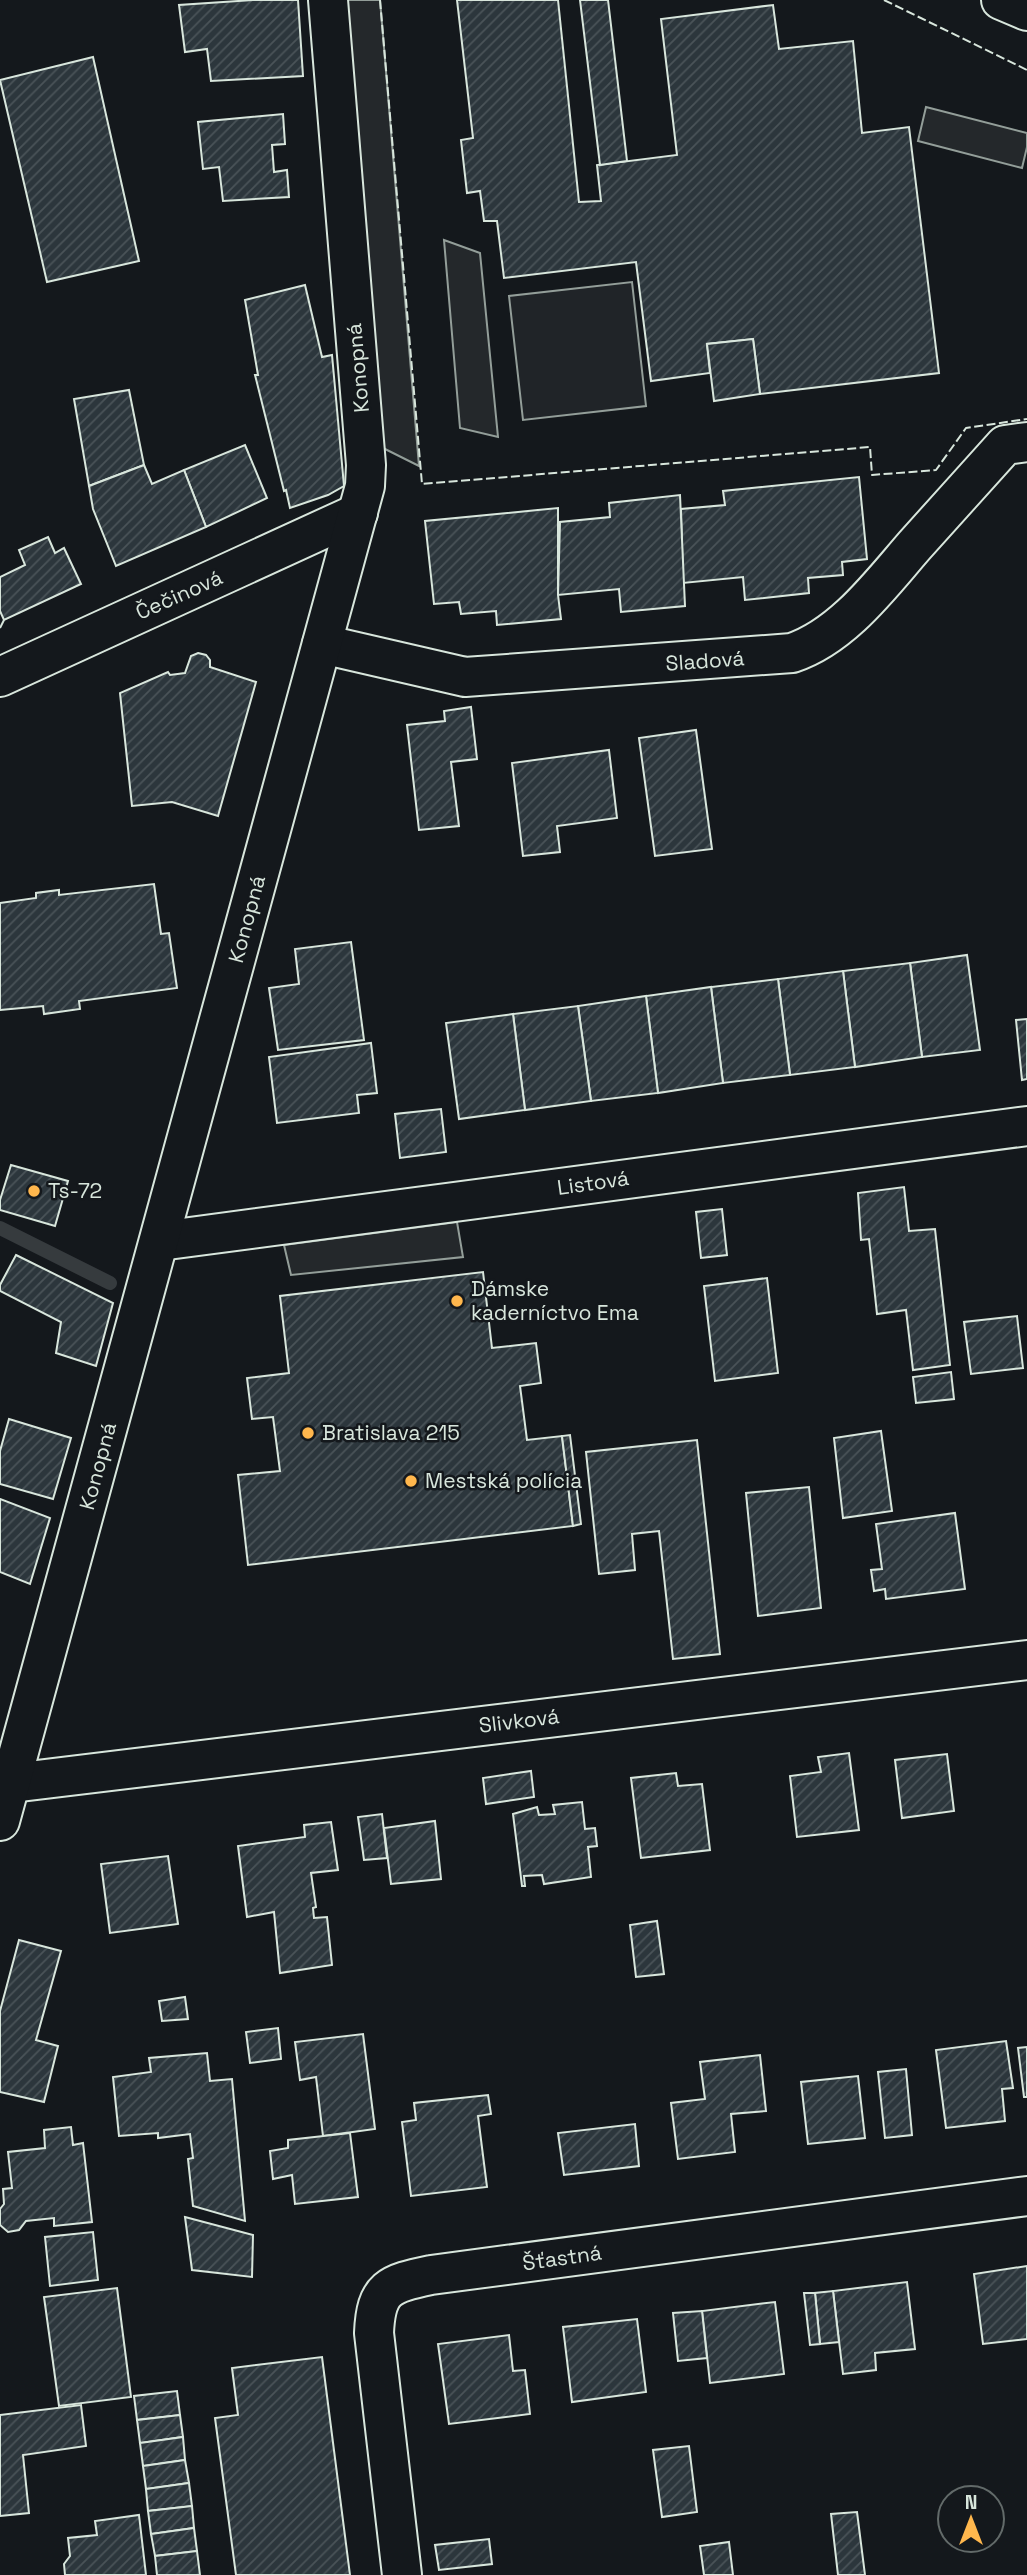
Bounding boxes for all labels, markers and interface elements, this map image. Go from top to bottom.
street label: Konopná [340,322,375,414]
street label: Čečinová [131,563,226,626]
street label: Sladová [665,644,745,677]
street label: Konopná [222,872,271,966]
street label: Listová [555,1164,631,1201]
place label: Ts-72 [48,1177,102,1204]
marker: Ts-72 [26,1183,42,1199]
place label: Dámske kaderníctvo Ema [471,1275,639,1326]
marker: Dámske kaderníctvo Ema [449,1293,465,1309]
street label: Konopná [73,1419,122,1513]
place label: Bratislava 215 [322,1419,460,1446]
marker: Bratislava 215 [300,1425,316,1441]
place label: Mestská polícia [425,1467,582,1494]
marker: Mestská polícia [403,1473,419,1489]
street label: Slivková [477,1702,561,1739]
street label: Šťastná [520,2239,603,2276]
north arrow [936,2484,1006,2554]
text: N [965,2490,977,2515]

